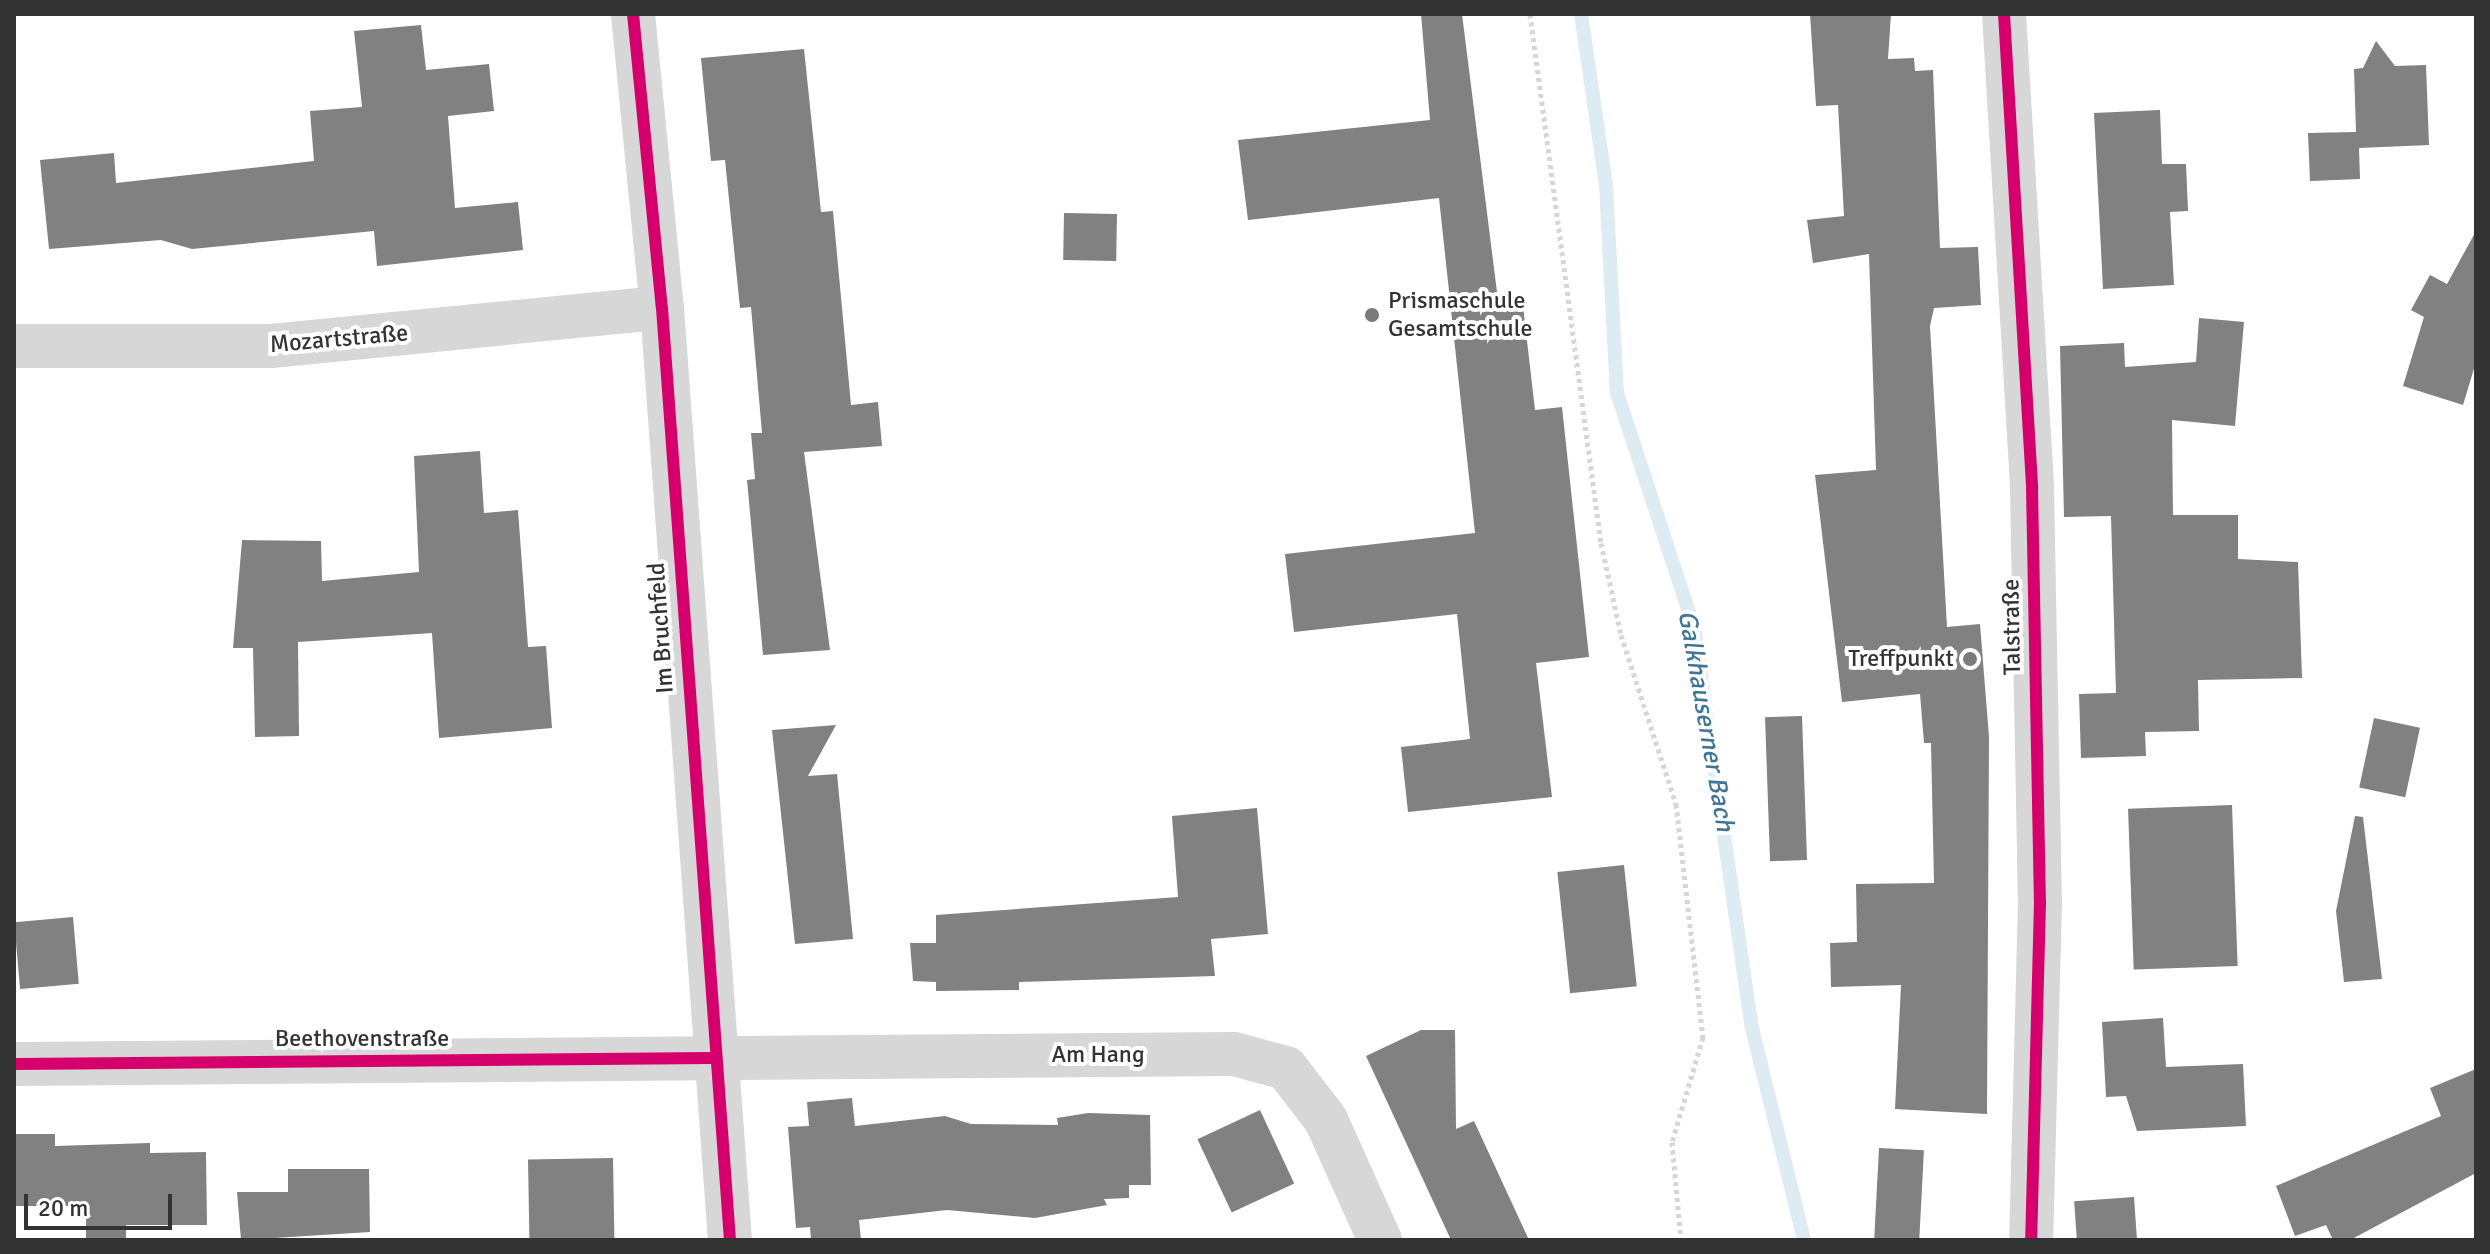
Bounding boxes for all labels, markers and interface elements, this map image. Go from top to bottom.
place label: Prismaschule Gesamtschule [1388,287,1532,343]
marker: Prismaschule Gesamtschule [1363,306,1381,324]
street label: Mozartstraße [269,319,409,359]
street label: Im Bruchfeld [642,561,680,695]
street label: Talstraße [1997,579,2027,675]
water label: Galkhauserner Bach [1670,608,1740,834]
place label: Treffpunkt [1848,645,1954,673]
marker: Treffpunkt [1961,650,1979,668]
street label: Beethovenstraße [275,1025,449,1053]
street label: Am Hang [1051,1041,1145,1069]
scale bar [28,1178,176,1228]
text: 20 m [38,1193,88,1223]

